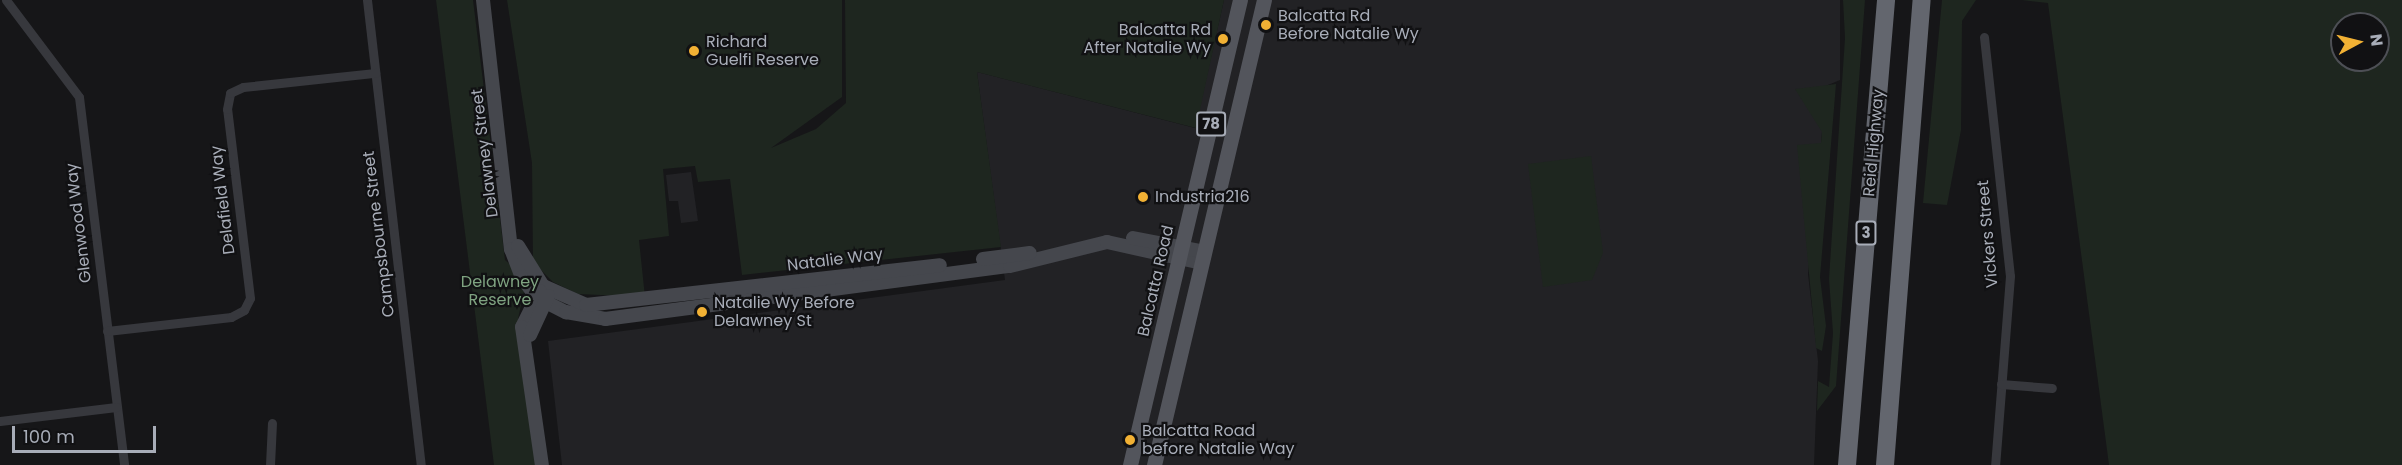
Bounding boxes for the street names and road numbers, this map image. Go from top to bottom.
street label: Delawney Street [468,88,502,218]
street label: Reid Highway [1860,89,1888,197]
road number: 78 [1196,112,1226,136]
street label: Delafield Way [207,144,239,256]
street label: Campsbourne Street [359,150,399,318]
street label: Glenwood Way [62,162,96,284]
street label: Vickers Street [1974,179,2002,289]
road number: 3 [1854,221,1878,245]
street label: Balcatta Road [1134,224,1178,338]
street label: Natalie Way [786,245,884,275]

